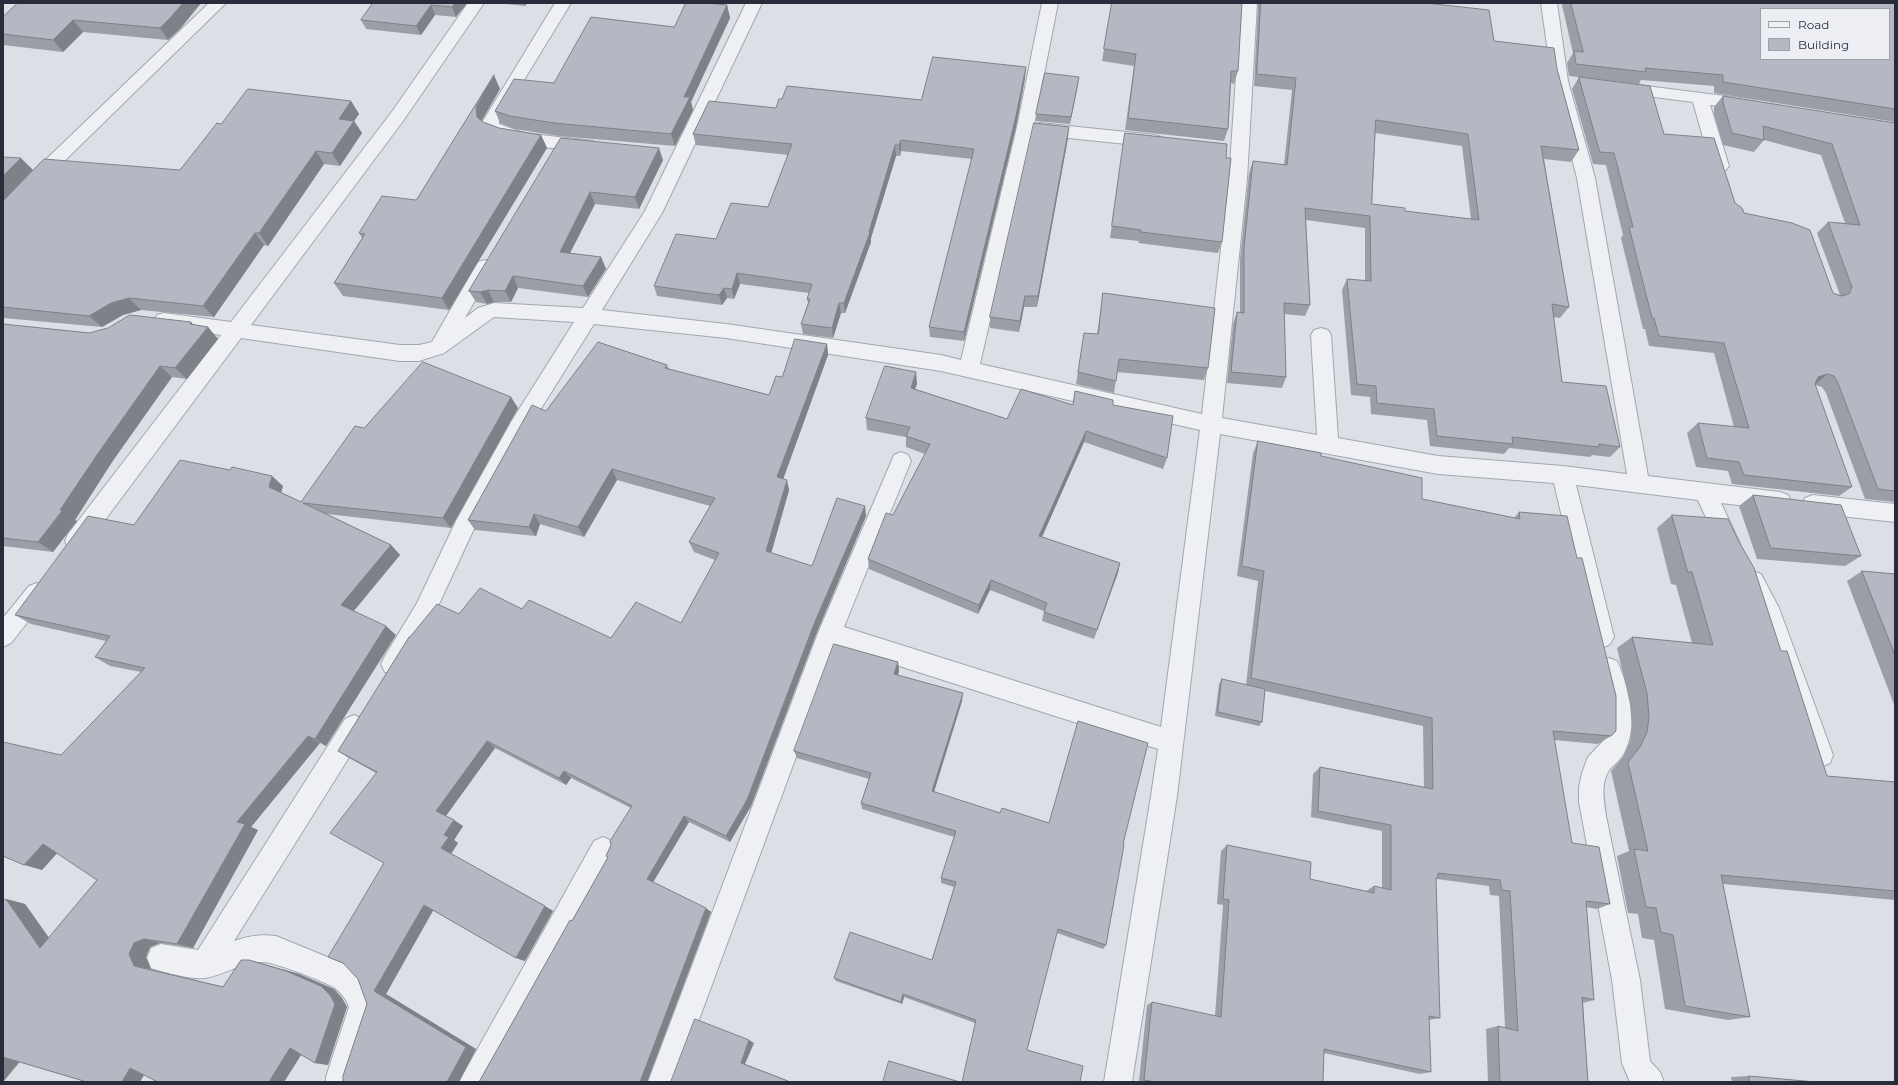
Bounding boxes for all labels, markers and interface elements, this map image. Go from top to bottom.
legend [1760,8,1890,60]
text: Road [1798,17,1829,32]
text: Building [1798,37,1849,52]

